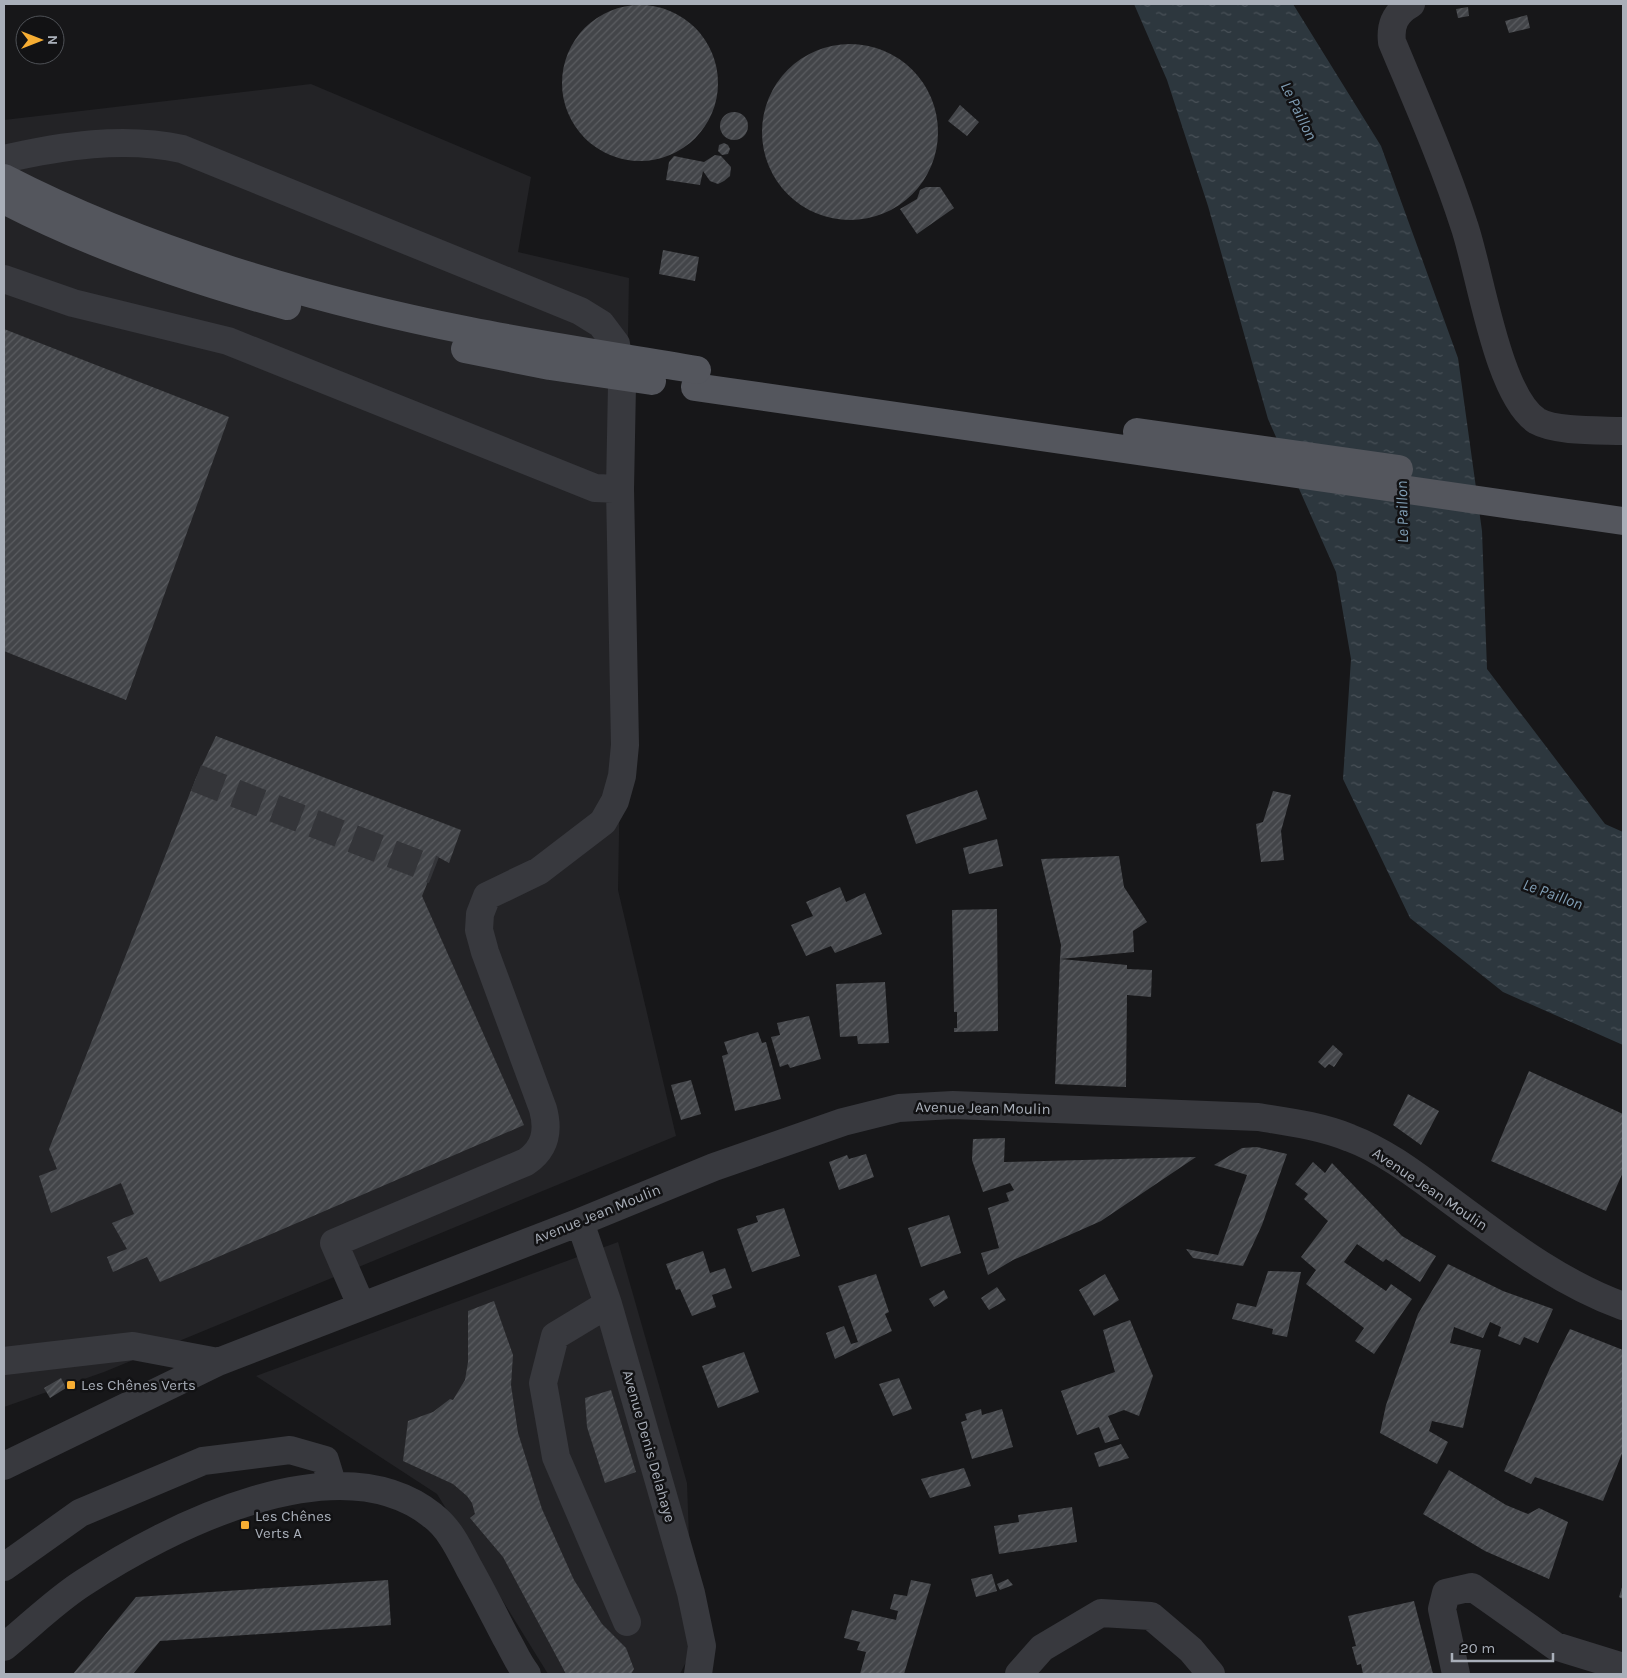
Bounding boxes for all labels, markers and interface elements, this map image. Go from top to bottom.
north arrow [15,15,65,65]
text: N [44,35,61,45]
water label: Le Paillon [1277,79,1321,143]
water label: Le Paillon [1392,481,1412,543]
water label: Le Paillon [1520,874,1586,914]
street label: Avenue Jean Moulin [915,1098,1051,1118]
street label: Avenue Jean Moulin [1369,1144,1491,1234]
street label: Avenue Jean Moulin [531,1180,663,1248]
street label: Avenue Denis Delahaye [619,1368,679,1524]
place label: Les Chênes Verts [81,1376,196,1394]
marker: Les Chênes Verts [65,1379,77,1391]
place label: Les Chênes Verts A [255,1507,332,1542]
marker: Les Chênes Verts A [239,1519,251,1531]
scale bar [1452,1630,1553,1662]
text: 20 m [1460,1639,1495,1657]

